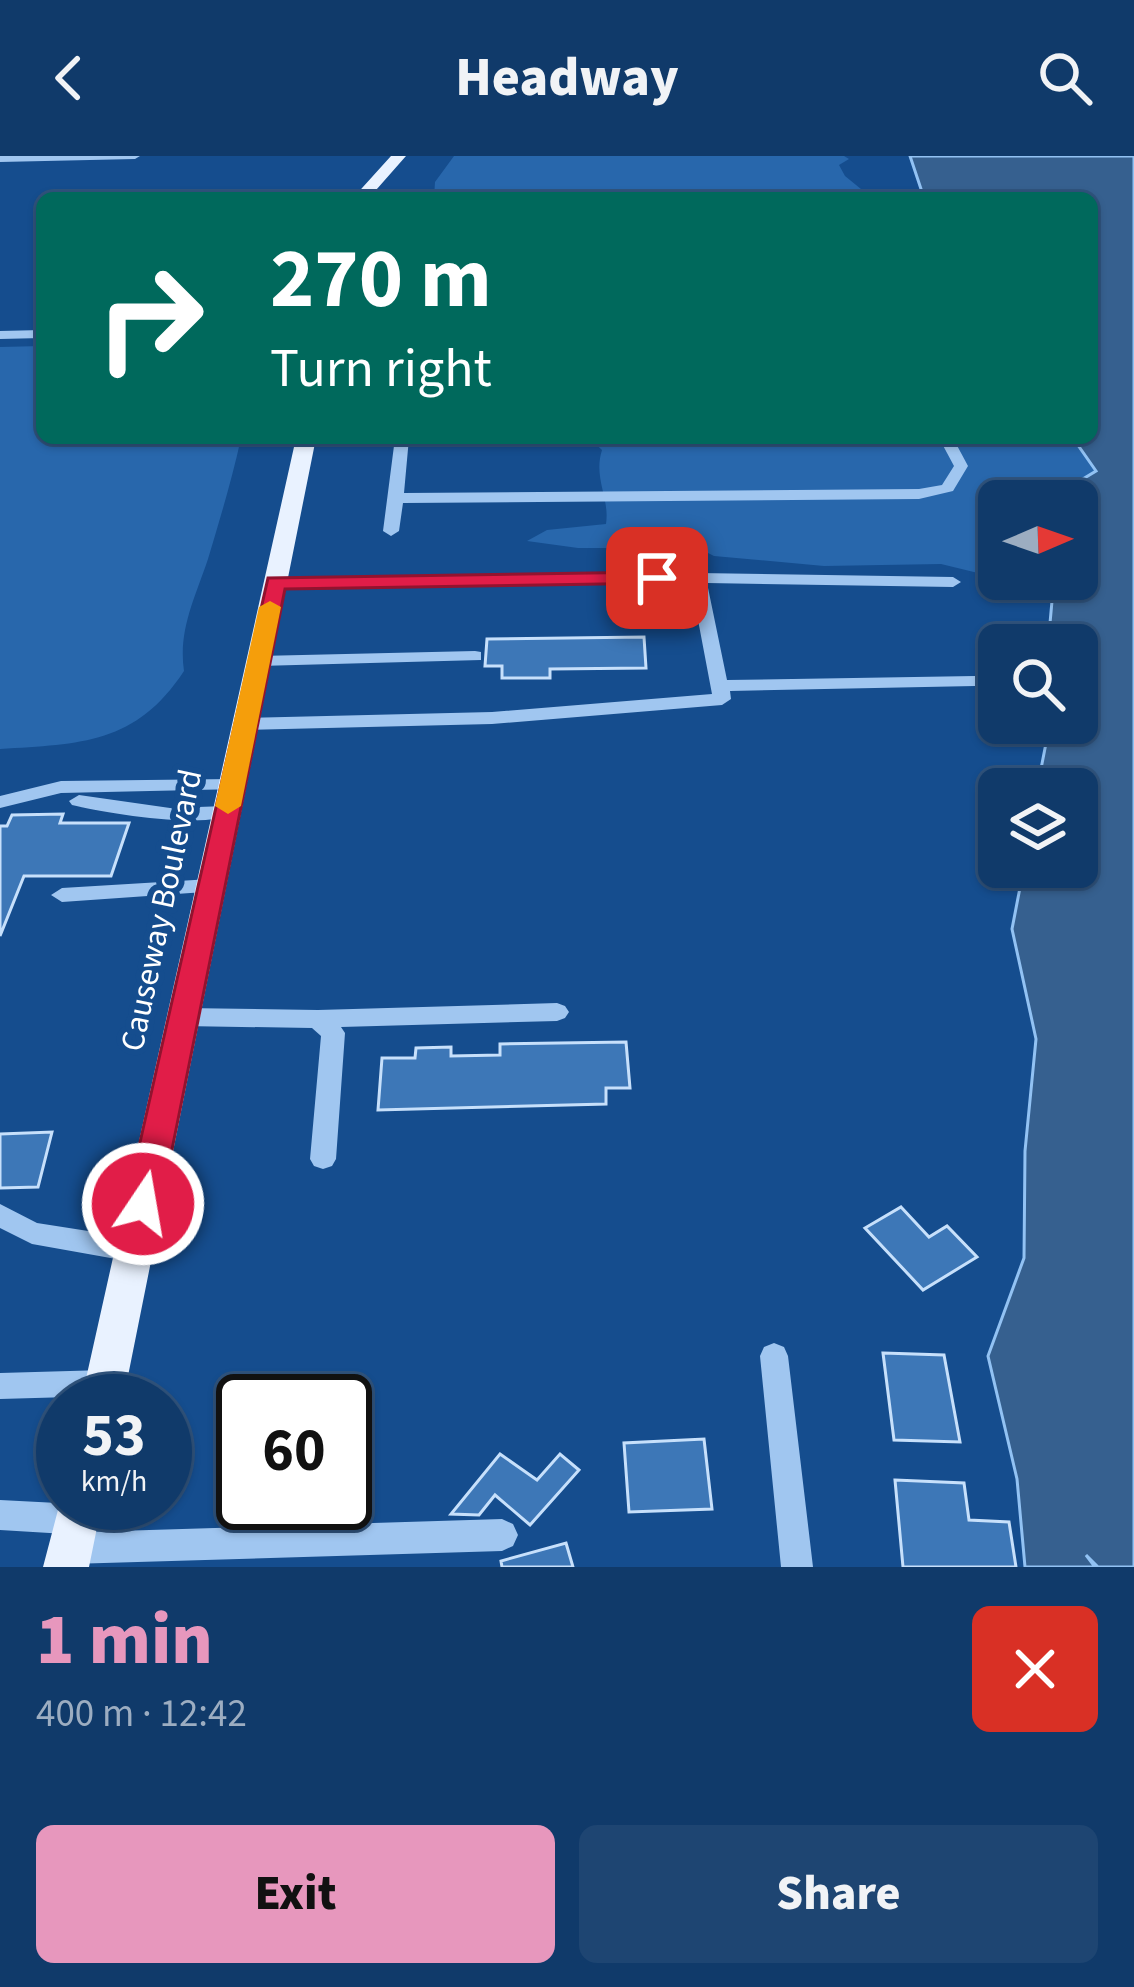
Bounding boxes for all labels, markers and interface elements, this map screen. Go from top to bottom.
text: Headway [455,40,679,117]
icon: back [36,45,102,111]
icon: search [1032,45,1098,111]
text: 270 m [270,220,492,340]
icon: right [72,240,228,396]
text: Turn right [270,331,492,408]
north arrow [978,480,1098,600]
map controls [978,480,1098,888]
pin [606,527,708,629]
icon: arrive [624,545,690,611]
button: search [978,624,1098,744]
street label: Causeway Boulevard [109,765,214,1055]
button: layers [978,768,1098,888]
position arrow [80,1141,206,1267]
speed limit sign: 60 [216,1374,372,1530]
text: 53 [82,1394,146,1479]
text: km/h [81,1460,147,1503]
text: 1 min [36,1589,213,1692]
button: close [972,1606,1098,1732]
text: 400 m · 12:42 [36,1686,247,1742]
button: Exit [36,1825,555,1963]
button: Share [579,1825,1098,1963]

